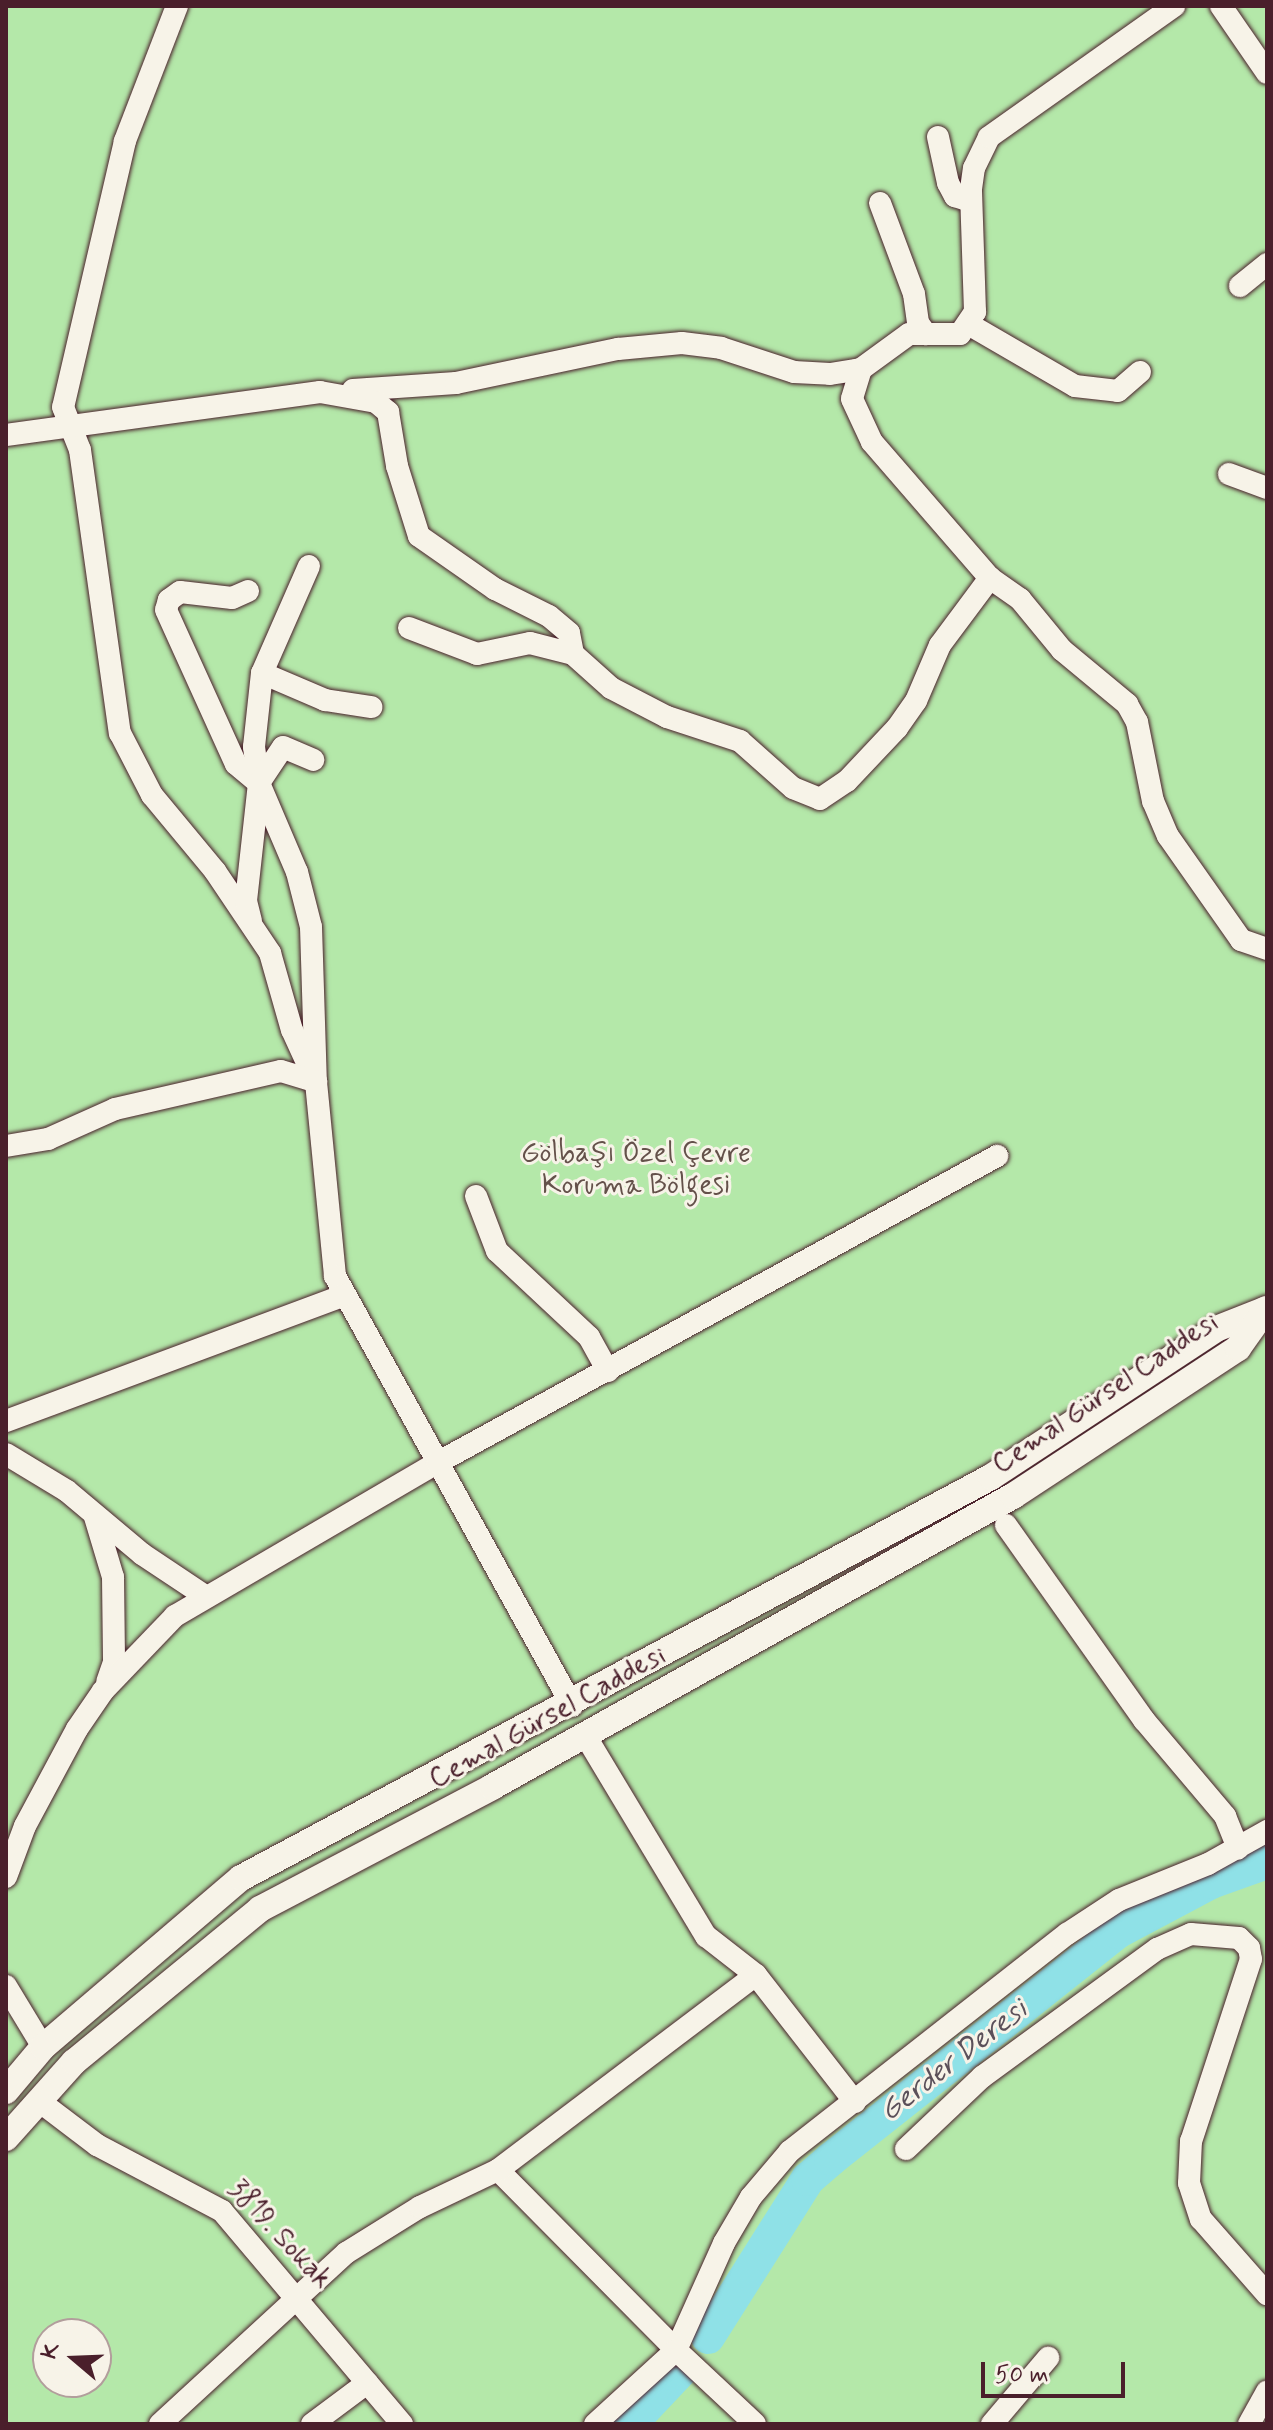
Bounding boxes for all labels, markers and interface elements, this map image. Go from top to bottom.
park label: Gölbaşı Özel Çevre Koruma Bölgesi [521,1137,751,1203]
street label: Cemal Gürsel Caddesi [986,1306,1226,1482]
street label: Cemal Gürsel Caddesi [424,1639,672,1797]
water label: Gerder Deresi [874,1993,1034,2129]
street label: 3819. Sokak [220,2173,338,2297]
north arrow [32,2318,112,2398]
text: K [35,2339,67,2363]
scale bar [985,2346,1129,2396]
text: 50 m [995,2360,1049,2391]

